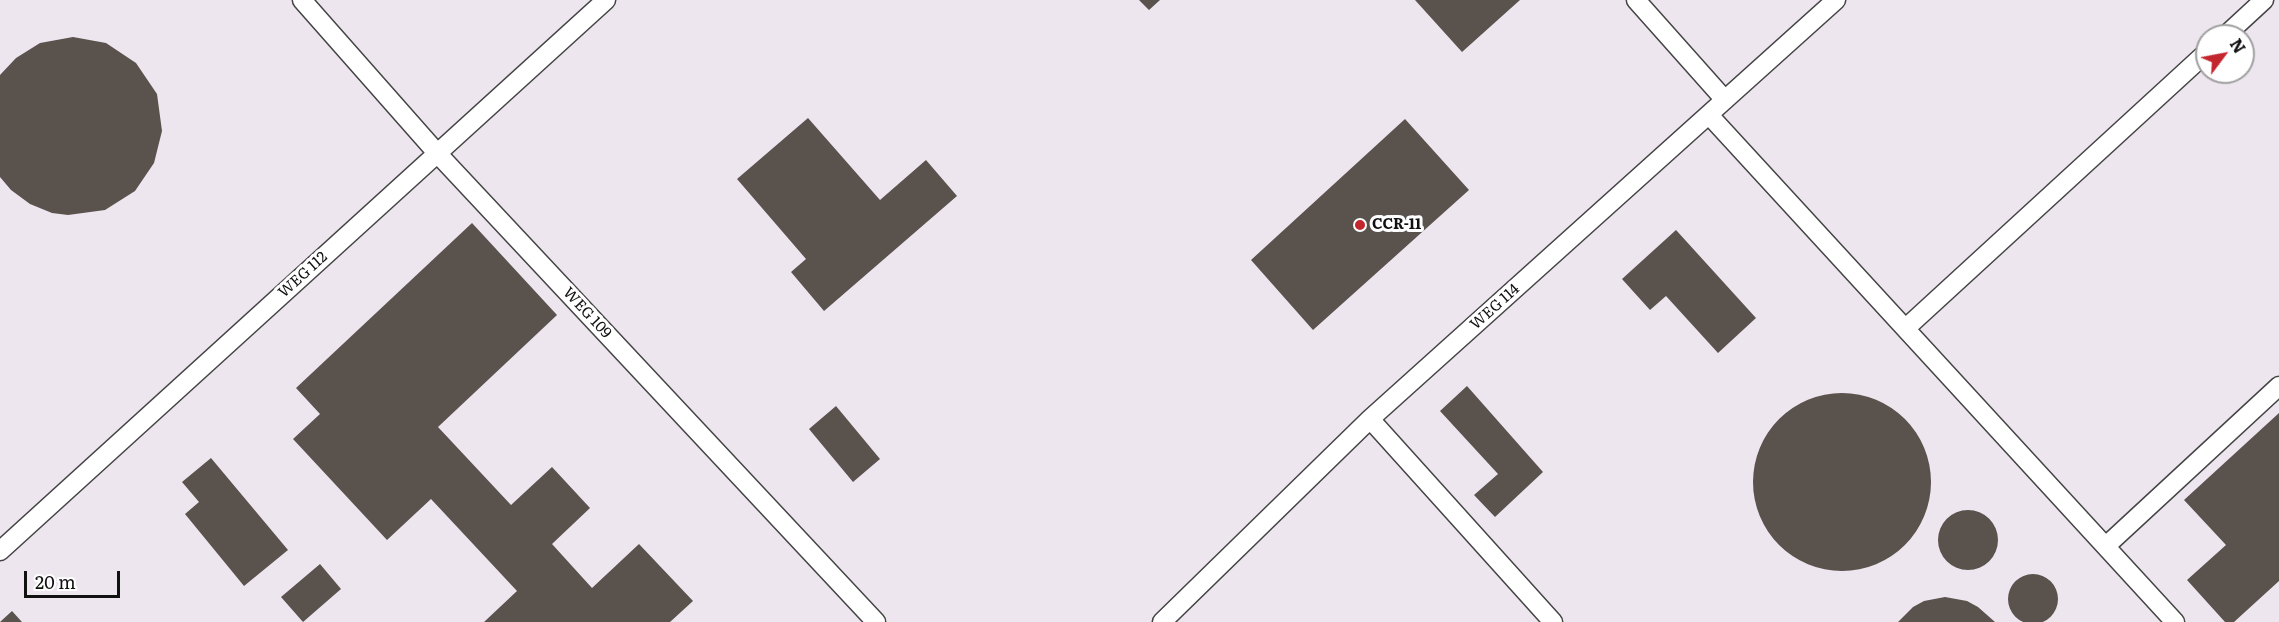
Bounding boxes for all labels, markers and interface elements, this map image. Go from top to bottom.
north arrow [2195,24,2255,84]
text: N [2225,33,2252,58]
place label: CCR-11 [1372,216,1421,234]
marker: CCR-11 [1353,218,1367,232]
street label: WEG 112 [275,248,331,302]
street label: WEG 114 [1467,280,1523,334]
street label: WEG 109 [559,284,615,342]
scale bar [27,559,123,597]
text: 20 m [35,568,76,595]

